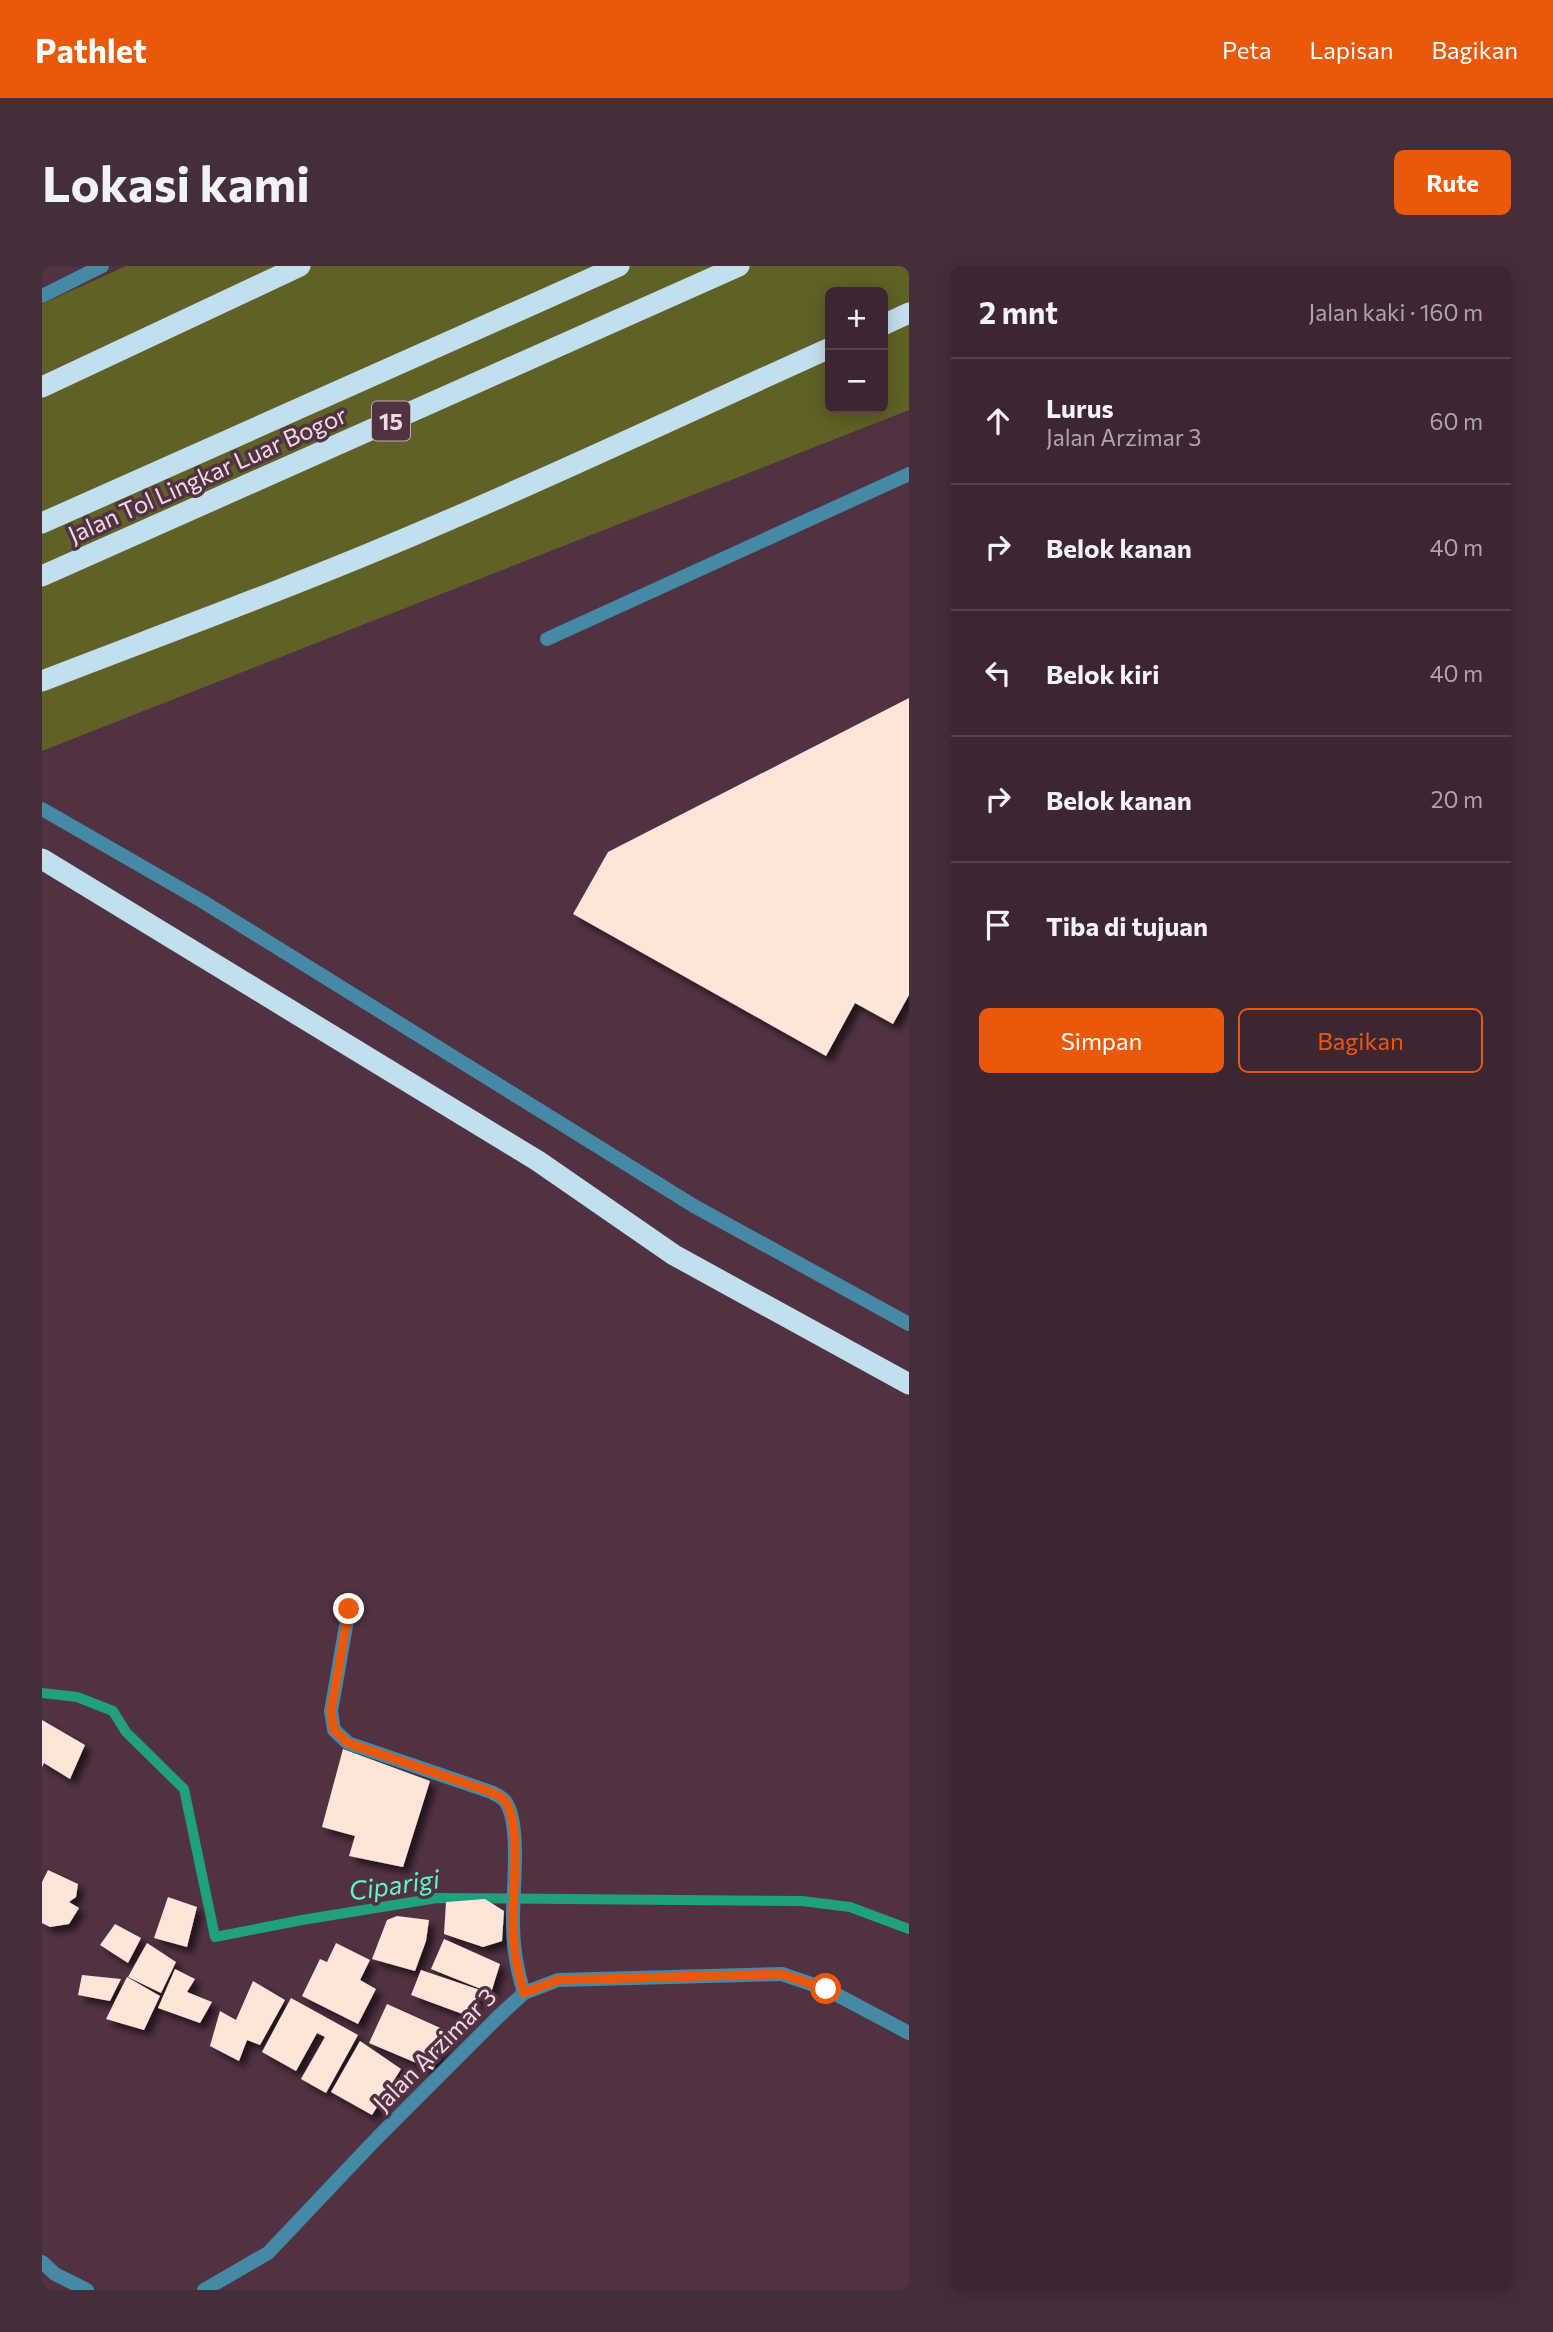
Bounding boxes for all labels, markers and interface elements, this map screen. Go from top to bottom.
text: Pathlet [35,29,147,70]
text: Peta [1222,35,1272,64]
text: Lapisan [1310,35,1393,64]
text: Bagikan [1431,35,1518,64]
button: Rute [1394,150,1511,215]
text: Lokasi kami [42,152,310,212]
map controls [825,287,888,413]
button: + [825,287,888,350]
text: 2 mnt [979,293,1058,330]
text: Jalan kaki · 160 m [1308,298,1483,326]
button: − [825,350,888,413]
text: Lurus [1046,392,1114,423]
street label: Jalan Tol Lingkar Luar Bogor [63,399,351,549]
road number: 15 [372,402,410,440]
icon: ahead [979,402,1017,440]
text: 60 m [1430,407,1483,435]
text: Jalan Arzimar 3 [1046,423,1201,451]
icon: right [979,528,1017,566]
text: Belok kanan [1046,532,1192,563]
text: 40 m [1430,533,1483,561]
icon: left [979,654,1017,692]
text: Belok kiri [1046,658,1160,689]
text: 40 m [1430,659,1483,687]
icon: right [979,780,1017,818]
text: Belok kanan [1046,784,1192,815]
text: 20 m [1431,785,1483,813]
icon: arrive [979,906,1017,944]
text: Tiba di tujuan [1046,910,1208,941]
button: Simpan [979,1008,1224,1073]
button: Bagikan [1238,1008,1483,1073]
route end [333,1593,364,1624]
water label: Ciparigi [347,1862,443,1906]
route start [810,1973,841,2004]
street label: Jalan Arzimar 3 [366,1981,502,2117]

